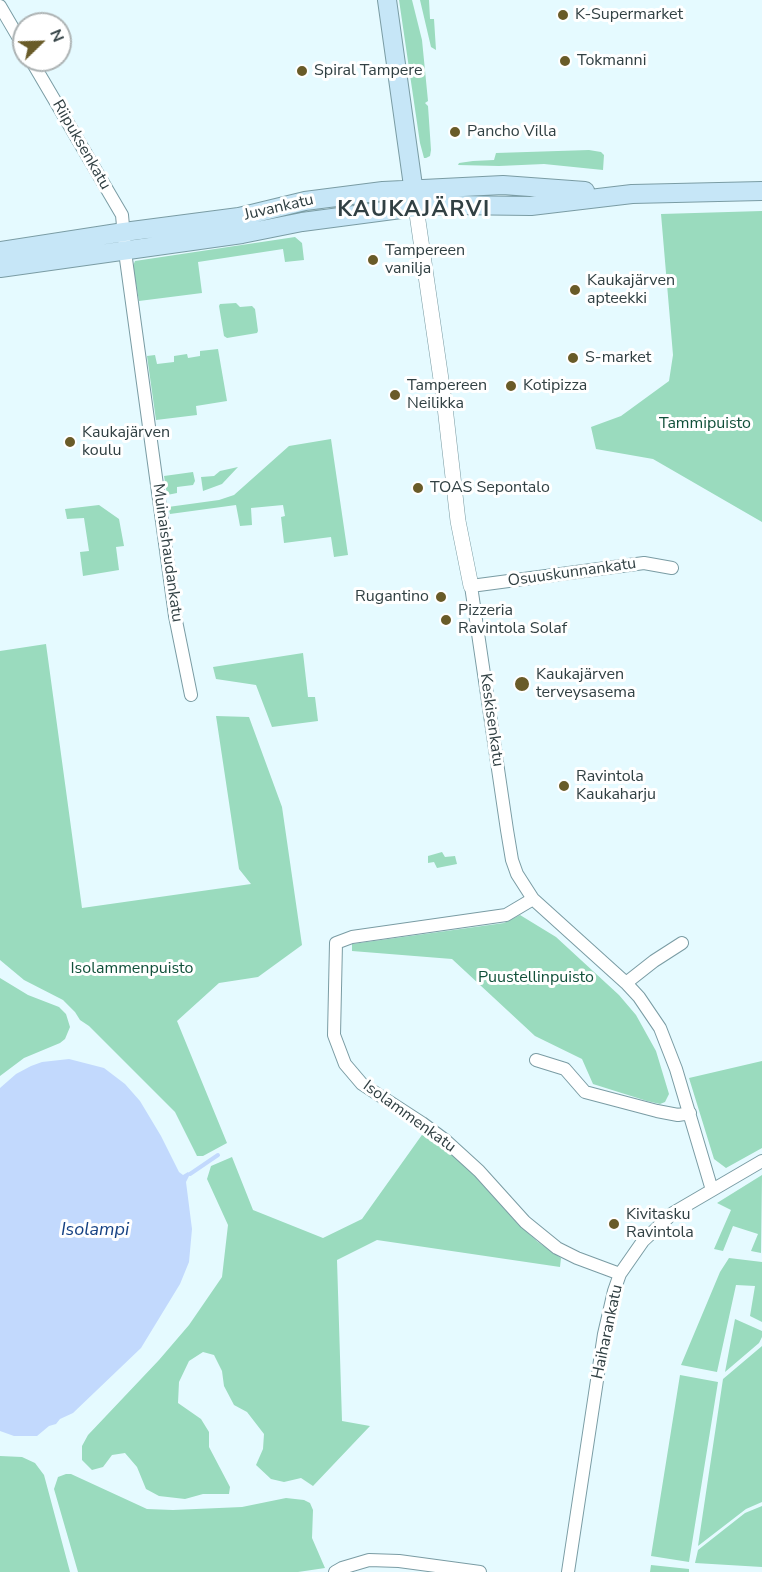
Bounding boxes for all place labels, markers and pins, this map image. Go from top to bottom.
place label: K-Supermarket [575,5,683,25]
marker: K-Supermarket [556,8,570,22]
place label: Tokmanni [577,51,646,71]
marker: Tokmanni [558,54,572,68]
place label: Spiral Tampere [314,61,422,81]
marker: Spiral Tampere [295,64,309,78]
place label: Pancho Villa [467,122,557,142]
marker: Pancho Villa [448,125,462,139]
place label: Tampereen vanilja [385,241,465,279]
marker: Tampereen vanilja [366,253,380,267]
place label: Kaukajärven apteekki [587,271,675,309]
marker: Kaukajärven apteekki [568,283,582,297]
place label: S-market [585,348,651,368]
marker: S-market [566,351,580,365]
place label: Tampereen Neilikka [407,376,487,414]
place label: Kotipizza [523,376,587,396]
marker: Kotipizza [504,379,518,393]
marker: Tampereen Neilikka [388,388,402,402]
place label: Kaukajärven koulu [82,423,170,461]
marker: Kaukajärven koulu [63,435,77,449]
place label: TOAS Sepontalo [430,478,550,498]
marker: TOAS Sepontalo [411,481,425,495]
place label: Rugantino [355,587,429,607]
marker: Rugantino [434,590,448,604]
place label: Pizzeria Ravintola Solaf [458,601,567,639]
marker: Pizzeria Ravintola Solaf [439,613,453,627]
place label: Kaukajärven terveysasema [536,665,635,703]
marker: Kaukajärven terveysasema [513,675,531,693]
place label: Ravintola Kaukaharju [576,767,656,805]
marker: Ravintola Kaukaharju [557,779,571,793]
place label: Kivitasku Ravintola [626,1205,694,1243]
marker: Kivitasku Ravintola [607,1217,621,1231]

